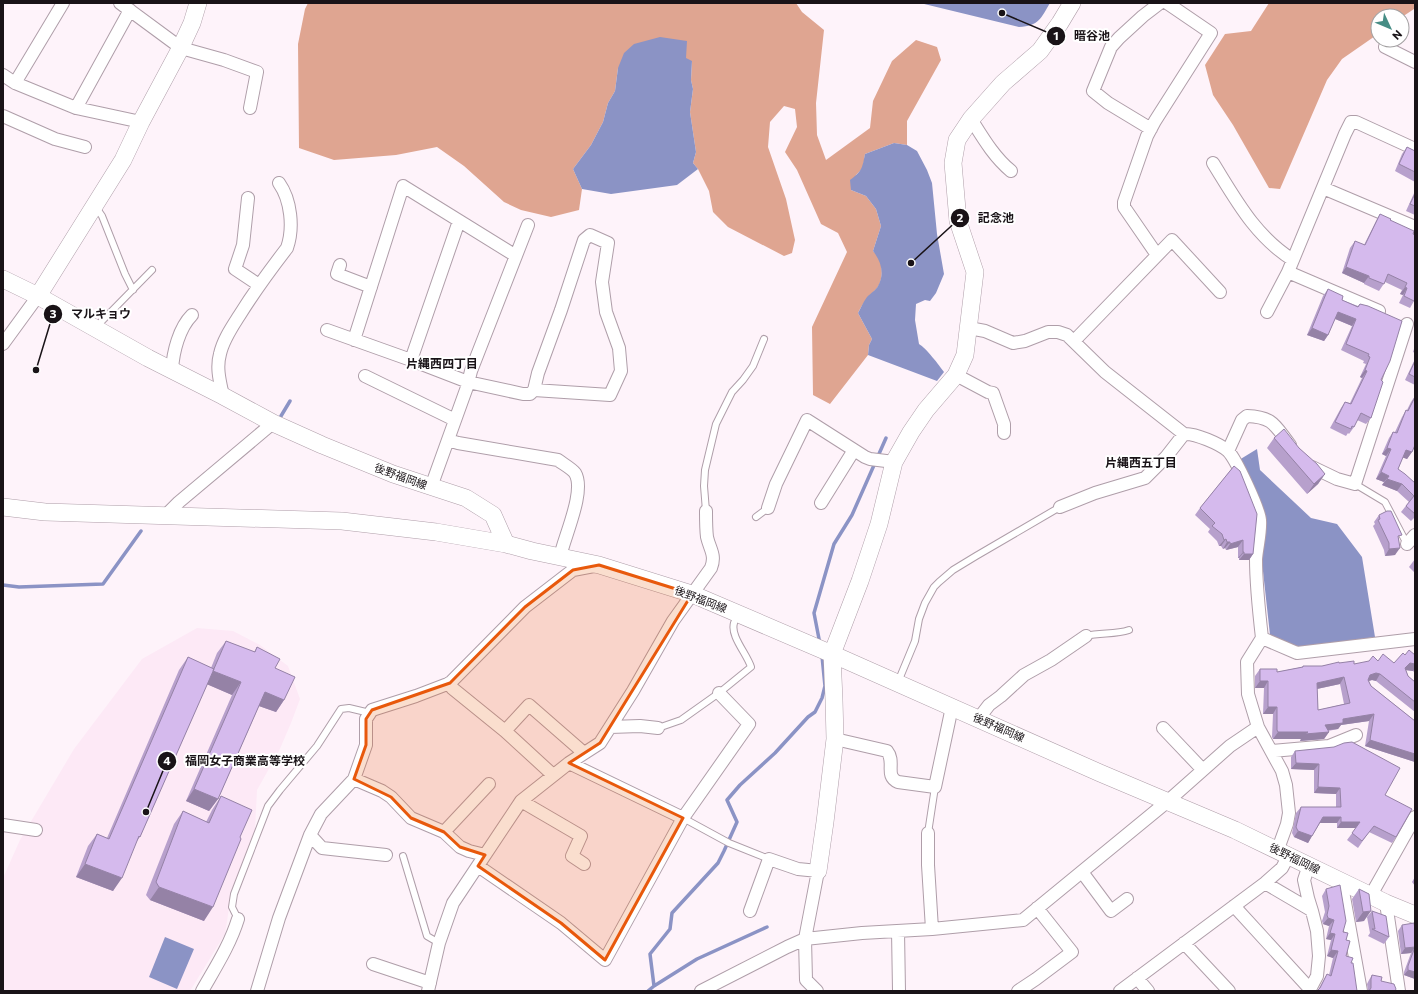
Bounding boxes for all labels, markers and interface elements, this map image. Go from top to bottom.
north arrow [1370,8,1410,48]
callout: 暗谷池 [1046,24,1118,48]
text: 1 [1053,28,1059,42]
text: 暗谷池 [1074,28,1110,42]
text: N [1390,28,1405,43]
callout: 記念池 [950,206,1022,230]
text: 2 [957,210,964,224]
text: 記念池 [978,210,1014,224]
callout: マルキョウ [43,302,139,326]
text: 3 [50,306,57,320]
text: マルキョウ [71,306,131,320]
district label: 片縄西四丁目 [406,356,478,370]
district label: 片縄西五丁目 [1105,455,1177,469]
street label: 後野福岡線 [373,460,429,492]
street label: 後野福岡線 [673,583,729,615]
street label: 後野福岡線 [971,710,1027,744]
callout: 福岡女子商業高等学校 [157,749,313,773]
text: 4 [163,753,171,767]
text: 福岡女子商業高等学校 [185,753,305,767]
street label: 後野福岡線 [1267,840,1323,876]

